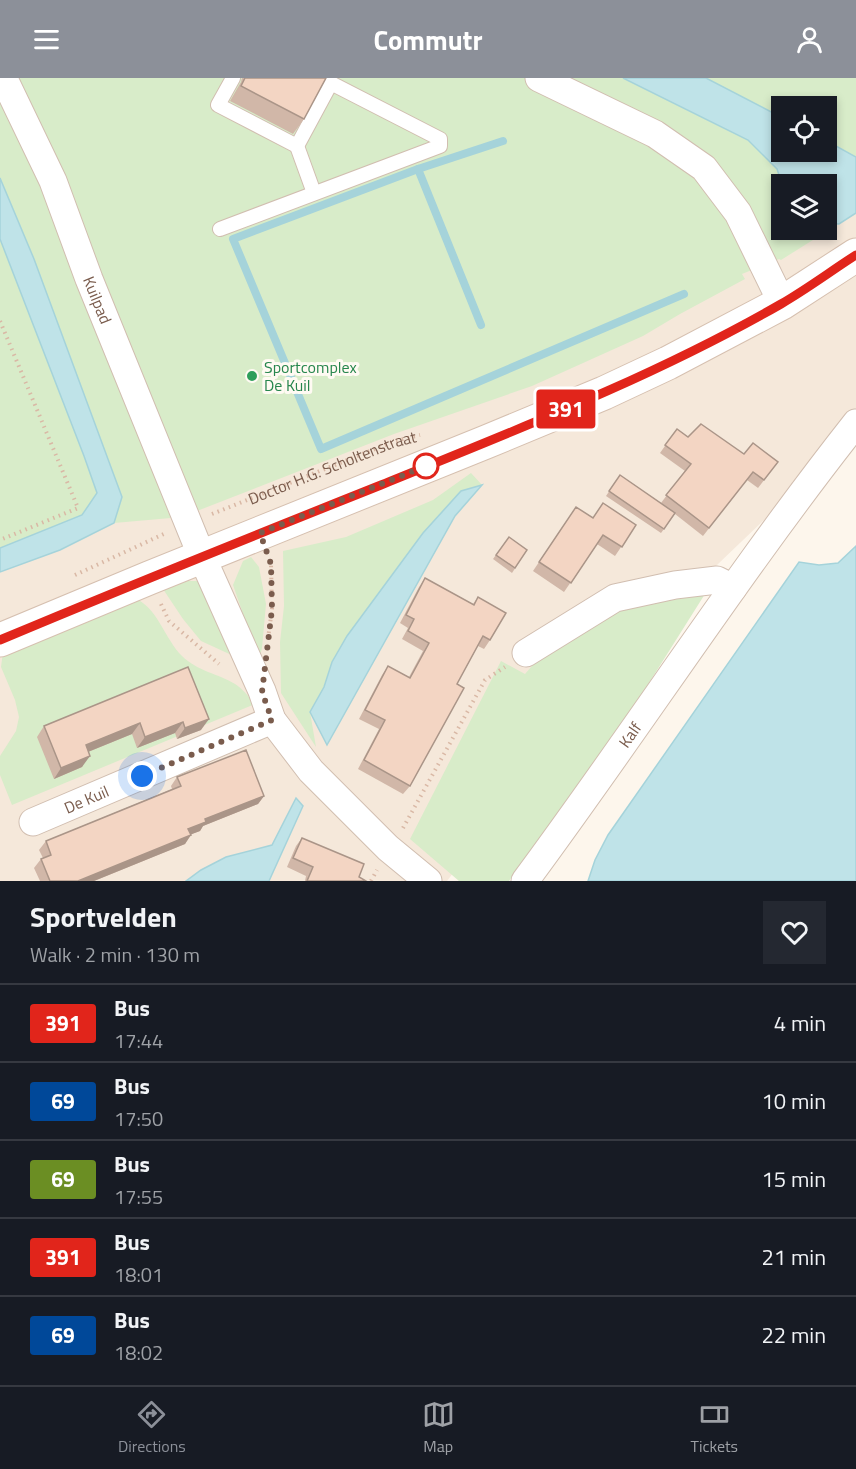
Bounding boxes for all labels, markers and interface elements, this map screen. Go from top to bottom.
text: Commutr [374,19,482,60]
icon: menu [30,23,63,56]
icon: person [793,23,826,56]
map controls [771,96,837,240]
button: locate [771,96,837,162]
button: layers [771,174,837,240]
street label: Kuilpad [77,273,118,327]
place label: Sportcomplex De Kuil [264,355,357,397]
marker: Sportcomplex De Kuil [245,369,259,383]
line badge: 391 [532,390,600,428]
text: 391 [548,393,584,425]
street label: Doctor H.G. Scholtenstraat [244,424,419,510]
unlabelled marker [413,453,439,479]
street label: Kalf [613,717,648,752]
your location [127,761,157,791]
street label: De Kuil [60,779,112,819]
text: Sportvelden [30,895,177,938]
button: heart [763,901,826,964]
text: Walk · 2 min · 130 m [30,939,200,970]
text: Bus [114,991,150,1025]
text: 4 min [774,1006,826,1040]
text: 391 [45,1007,81,1039]
text: 17:44 [114,1025,163,1056]
text: Bus [114,1069,150,1103]
text: 10 min [761,1084,826,1118]
text: 69 [51,1085,75,1117]
text: 17:50 [114,1103,163,1134]
text: Bus [114,1147,150,1181]
text: 15 min [761,1162,826,1196]
text: 69 [51,1163,75,1195]
text: 17:55 [114,1181,163,1212]
text: Bus [114,1225,150,1259]
text: 21 min [761,1240,826,1274]
text: 391 [45,1241,81,1273]
text: 18:01 [114,1259,163,1290]
text: Bus [114,1303,150,1337]
text: 22 min [761,1318,826,1352]
text: 69 [51,1319,75,1351]
text: 18:02 [114,1337,163,1368]
tab: Directions [118,1398,186,1458]
tab: Map [422,1398,455,1458]
tab: Tickets [691,1398,738,1458]

